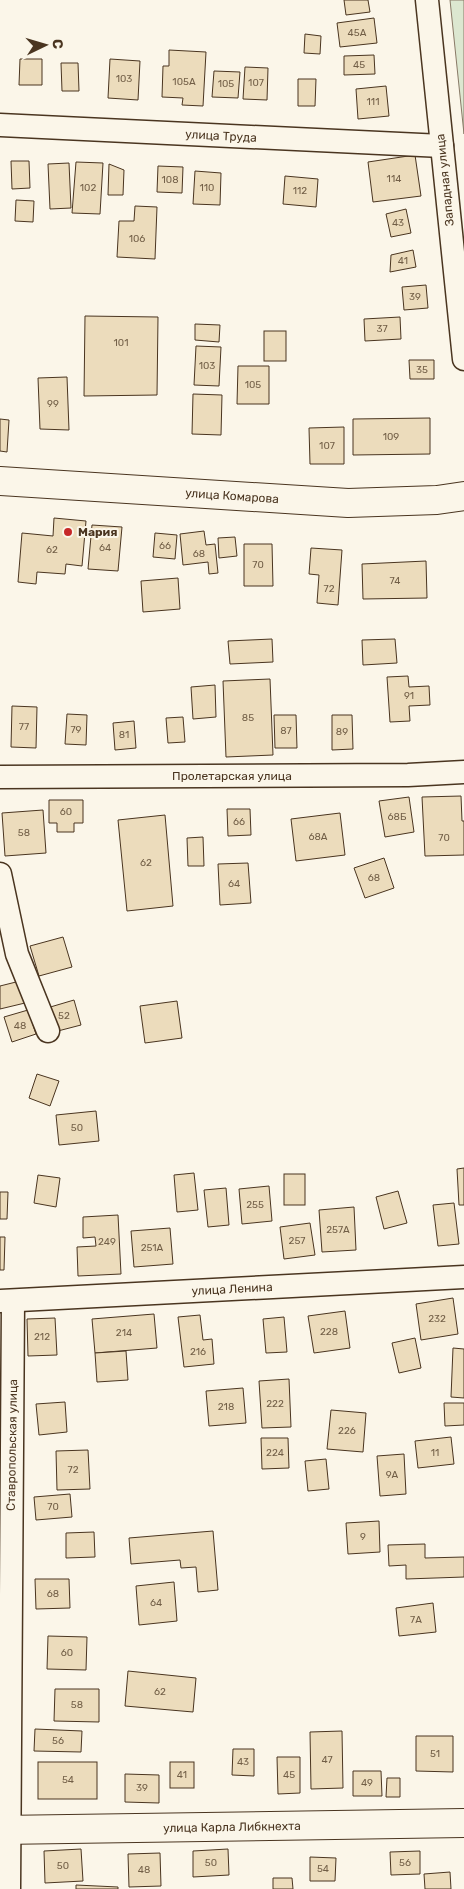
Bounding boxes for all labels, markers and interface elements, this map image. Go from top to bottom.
north arrow [20,20,70,70]
house number: 45А [348,27,367,39]
text: С [49,38,66,50]
house number: 45 [353,59,365,71]
house number: 103 [116,73,132,85]
house number: 105А [172,76,196,88]
house number: 107 [248,77,264,89]
house number: 105 [218,78,234,90]
house number: 111 [367,96,379,108]
street label: улица Труда [185,127,257,145]
street label: Западная улица [433,133,457,227]
house number: 114 [387,173,401,185]
house number: 108 [162,174,179,186]
house number: 102 [80,182,96,194]
house number: 110 [200,182,214,194]
house number: 112 [293,185,307,197]
house number: 43 [392,217,404,229]
house number: 106 [129,233,145,245]
house number: 41 [398,255,408,267]
house number: 39 [409,291,421,303]
house number: 37 [376,323,388,335]
house number: 101 [114,337,128,349]
house number: 103 [199,360,215,372]
house number: 35 [416,364,428,376]
house number: 105 [245,379,261,391]
house number: 99 [47,398,59,410]
house number: 109 [383,431,399,443]
house number: 107 [319,440,335,452]
street label: улица Комарова [185,486,279,506]
place label: Мария [78,525,118,539]
marker: Мария [62,526,74,538]
house number: 66 [159,540,171,552]
house number: 64 [99,542,111,554]
house number: 62 [46,544,58,556]
house number: 68 [193,548,205,560]
house number: 70 [252,559,264,571]
house number: 74 [390,575,401,587]
house number: 72 [324,583,335,595]
house number: 91 [404,690,414,702]
house number: 85 [242,712,254,724]
house number: 77 [19,721,29,733]
house number: 79 [70,724,82,736]
house number: 87 [280,725,292,737]
house number: 89 [336,726,348,738]
house number: 81 [119,729,129,741]
street label: Пролетарская улица [172,769,292,783]
house number: 60 [60,806,72,818]
house number: 68Б [388,811,407,823]
house number: 66 [233,816,245,828]
house number: 58 [18,827,30,839]
house number: 68А [308,831,328,843]
house number: 70 [438,832,450,844]
house number: 62 [140,857,152,869]
house number: 68 [368,872,380,884]
house number: 64 [228,878,240,890]
house number: 52 [58,1010,70,1022]
house number: 48 [14,1020,26,1032]
house number: 50 [71,1122,83,1134]
house number: 255 [246,1199,264,1211]
house number: 257А [326,1224,350,1236]
house number: 257 [289,1235,305,1247]
house number: 249 [98,1236,116,1248]
house number: 251А [141,1242,164,1254]
street label: улица Ленина [191,1280,273,1298]
house number: 232 [428,1313,446,1325]
house number: 228 [320,1326,338,1338]
house number: 214 [116,1327,132,1339]
house number: 212 [34,1331,50,1343]
house number: 216 [190,1346,206,1358]
street label: Ставропольская улица [4,1379,20,1511]
house number: 222 [266,1398,284,1410]
house number: 218 [218,1401,234,1413]
house number: 226 [338,1425,356,1437]
house number: 224 [266,1447,284,1459]
house number: 11 [431,1447,439,1459]
house number: 72 [68,1464,79,1476]
house number: 9А [386,1469,399,1481]
house number: 70 [47,1501,59,1513]
house number: 9 [360,1531,366,1543]
house number: 68 [47,1588,59,1600]
house number: 64 [150,1597,162,1609]
house number: 7А [410,1614,422,1626]
house number: 60 [61,1647,73,1659]
house number: 62 [154,1686,166,1698]
house number: 58 [71,1699,83,1711]
house number: 56 [52,1735,64,1747]
house number: 51 [430,1748,440,1760]
house number: 47 [321,1754,333,1766]
house number: 43 [237,1756,249,1768]
house number: 41 [177,1769,187,1781]
house number: 45 [283,1769,295,1781]
house number: 54 [62,1774,74,1786]
house number: 49 [361,1777,373,1789]
house number: 39 [136,1782,148,1794]
street label: улица Карла Либкнехта [163,1819,301,1835]
house number: 50 [205,1857,217,1869]
house number: 56 [399,1857,411,1869]
house number: 50 [57,1860,69,1872]
house number: 54 [317,1863,329,1875]
house number: 48 [138,1864,150,1876]

